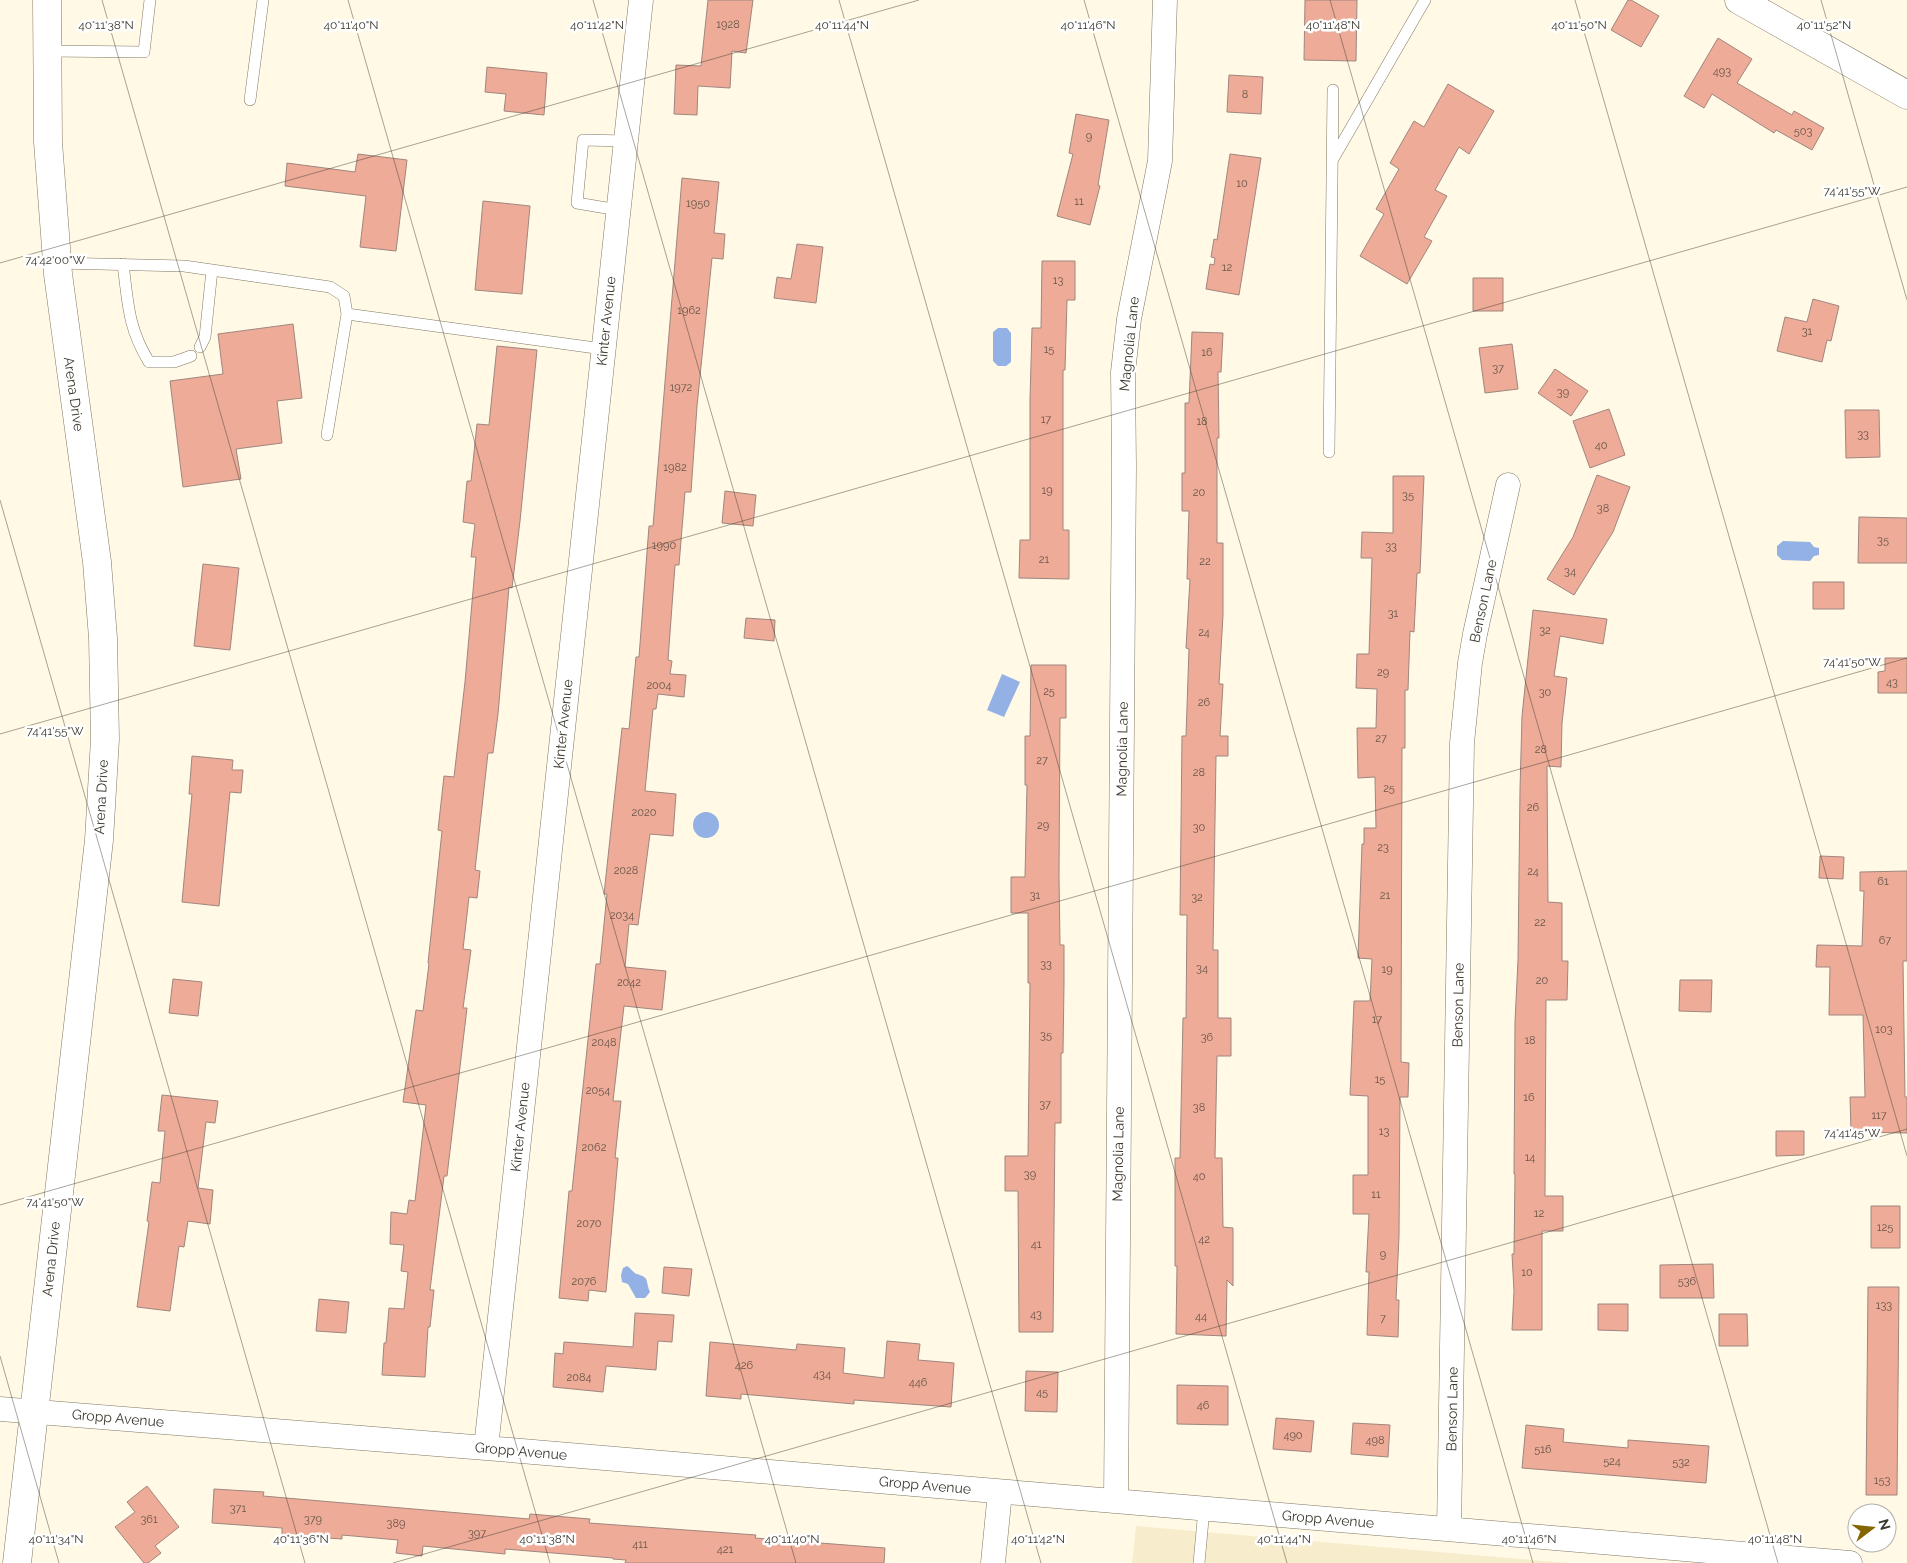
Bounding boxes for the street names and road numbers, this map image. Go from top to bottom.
street label: Kinter Avenue [593,276,619,366]
street label: Magnolia Lane [1116,296,1142,392]
street label: Arena Drive [61,356,87,432]
street label: Benson Lane [1466,558,1500,644]
street label: Kinter Avenue [550,679,576,769]
street label: Magnolia Lane [1113,701,1131,797]
street label: Arena Drive [91,759,111,835]
street label: Benson Lane [1449,963,1467,1047]
street label: Kinter Avenue [507,1082,533,1172]
street label: Magnolia Lane [1109,1106,1127,1202]
street label: Arena Drive [39,1221,63,1297]
street label: Benson Lane [1443,1367,1461,1451]
street label: Gropp Avenue [71,1406,165,1430]
street label: Gropp Avenue [474,1439,568,1463]
street label: Gropp Avenue [878,1473,972,1497]
street label: Gropp Avenue [1281,1507,1375,1531]

